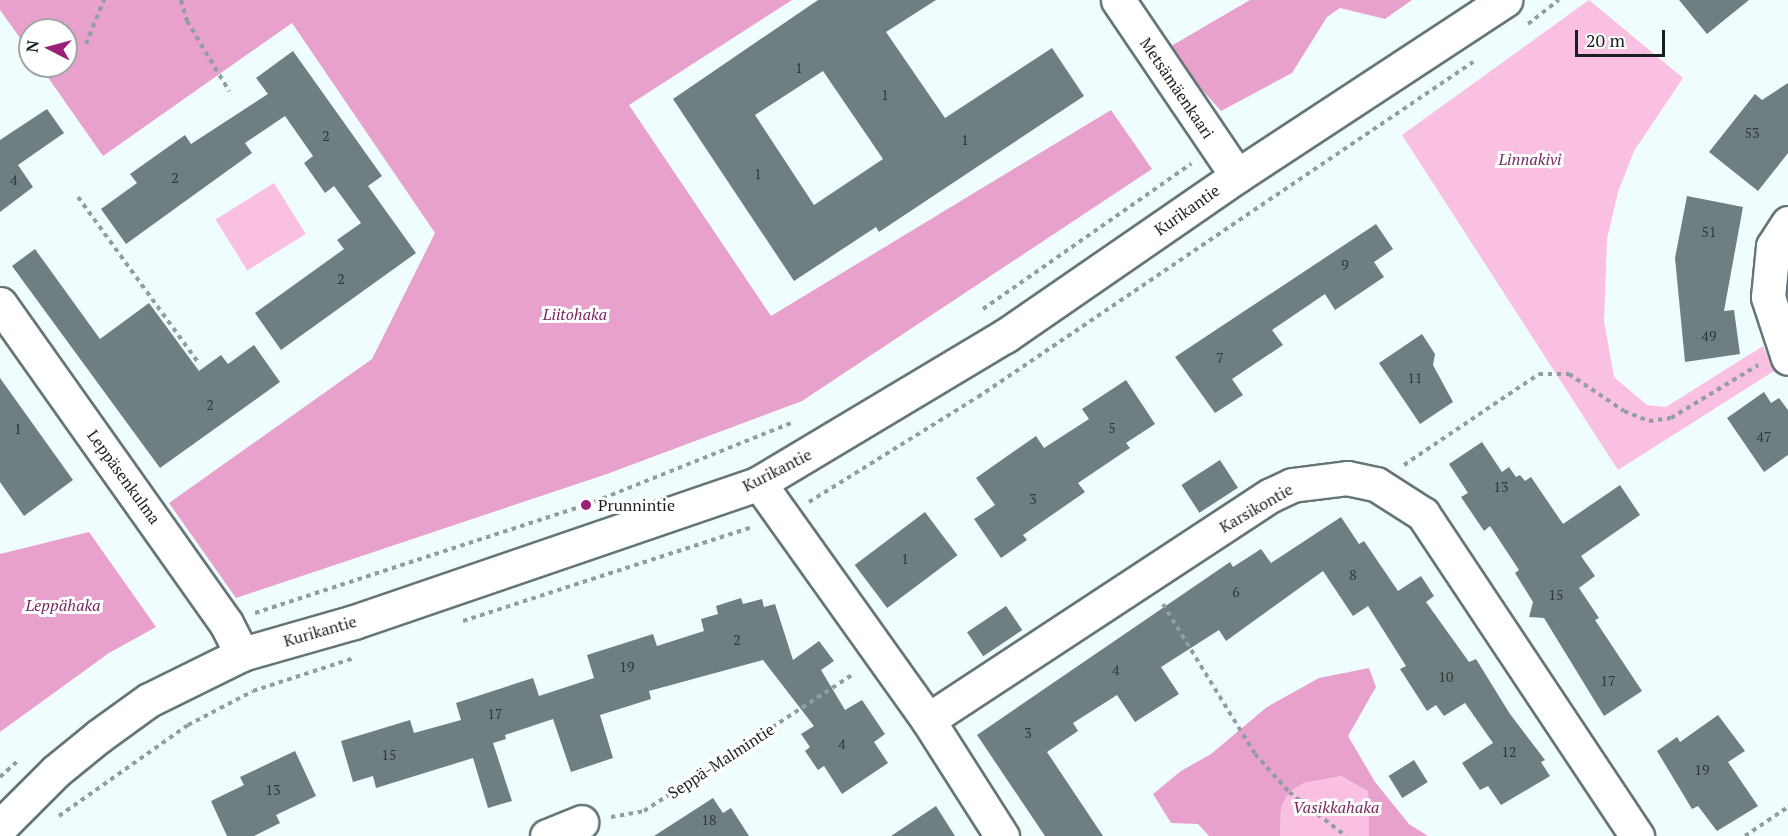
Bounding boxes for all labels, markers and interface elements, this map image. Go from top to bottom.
north arrow [18,18,78,78]
scale bar [1578,18,1668,56]
text: 20 m [1586,28,1625,52]
street label: Metsämäenkaari [1136,34,1218,142]
text: N [21,39,44,54]
house number: 1 [795,60,803,76]
house number: 1 [881,87,889,103]
house number: 53 [1745,125,1759,141]
house number: 2 [322,128,330,144]
house number: 1 [961,132,969,148]
park label: Linnakivi [1499,149,1561,169]
house number: 1 [754,166,762,182]
house number: 2 [171,170,179,186]
house number: 4 [10,172,18,188]
street label: Kurikantie [1151,181,1223,239]
house number: 51 [1702,224,1716,240]
house number: 9 [1341,257,1349,273]
house number: 2 [337,271,345,287]
park label: Liitohaka [543,304,607,324]
house number: 49 [1702,328,1716,344]
house number: 7 [1216,350,1224,366]
house number: 11 [1408,370,1422,386]
house number: 2 [206,397,214,413]
house number: 5 [1108,420,1116,436]
house number: 1 [14,421,22,437]
street label: Leppäsenkulma [83,426,165,528]
house number: 47 [1757,429,1771,445]
street label: Kurikantie [739,444,815,496]
street label: Karsikontie [1216,479,1296,537]
house number: 13 [1494,479,1508,495]
house number: 3 [1029,491,1037,507]
place label: Prunnintie [598,495,675,515]
marker: Prunnintie [579,498,593,512]
house number: 1 [901,551,909,567]
house number: 8 [1349,567,1357,583]
house number: 6 [1232,584,1240,600]
house number: 15 [1549,587,1563,603]
park label: Leppähaka [25,595,101,615]
street label: Kurikantie [281,611,359,651]
house number: 2 [733,632,741,648]
house number: 19 [620,659,634,675]
house number: 4 [1112,662,1120,678]
house number: 10 [1439,669,1453,685]
house number: 17 [1601,673,1615,689]
house number: 17 [488,706,502,722]
street label: Seppä-Malmintie [664,719,778,803]
house number: 3 [1024,725,1032,741]
house number: 4 [838,736,846,752]
house number: 12 [1502,744,1516,760]
house number: 15 [382,747,396,763]
house number: 19 [1695,762,1709,778]
house number: 13 [266,782,280,798]
park label: Vasikkahaka [1293,797,1379,817]
house number: 18 [702,812,716,828]

